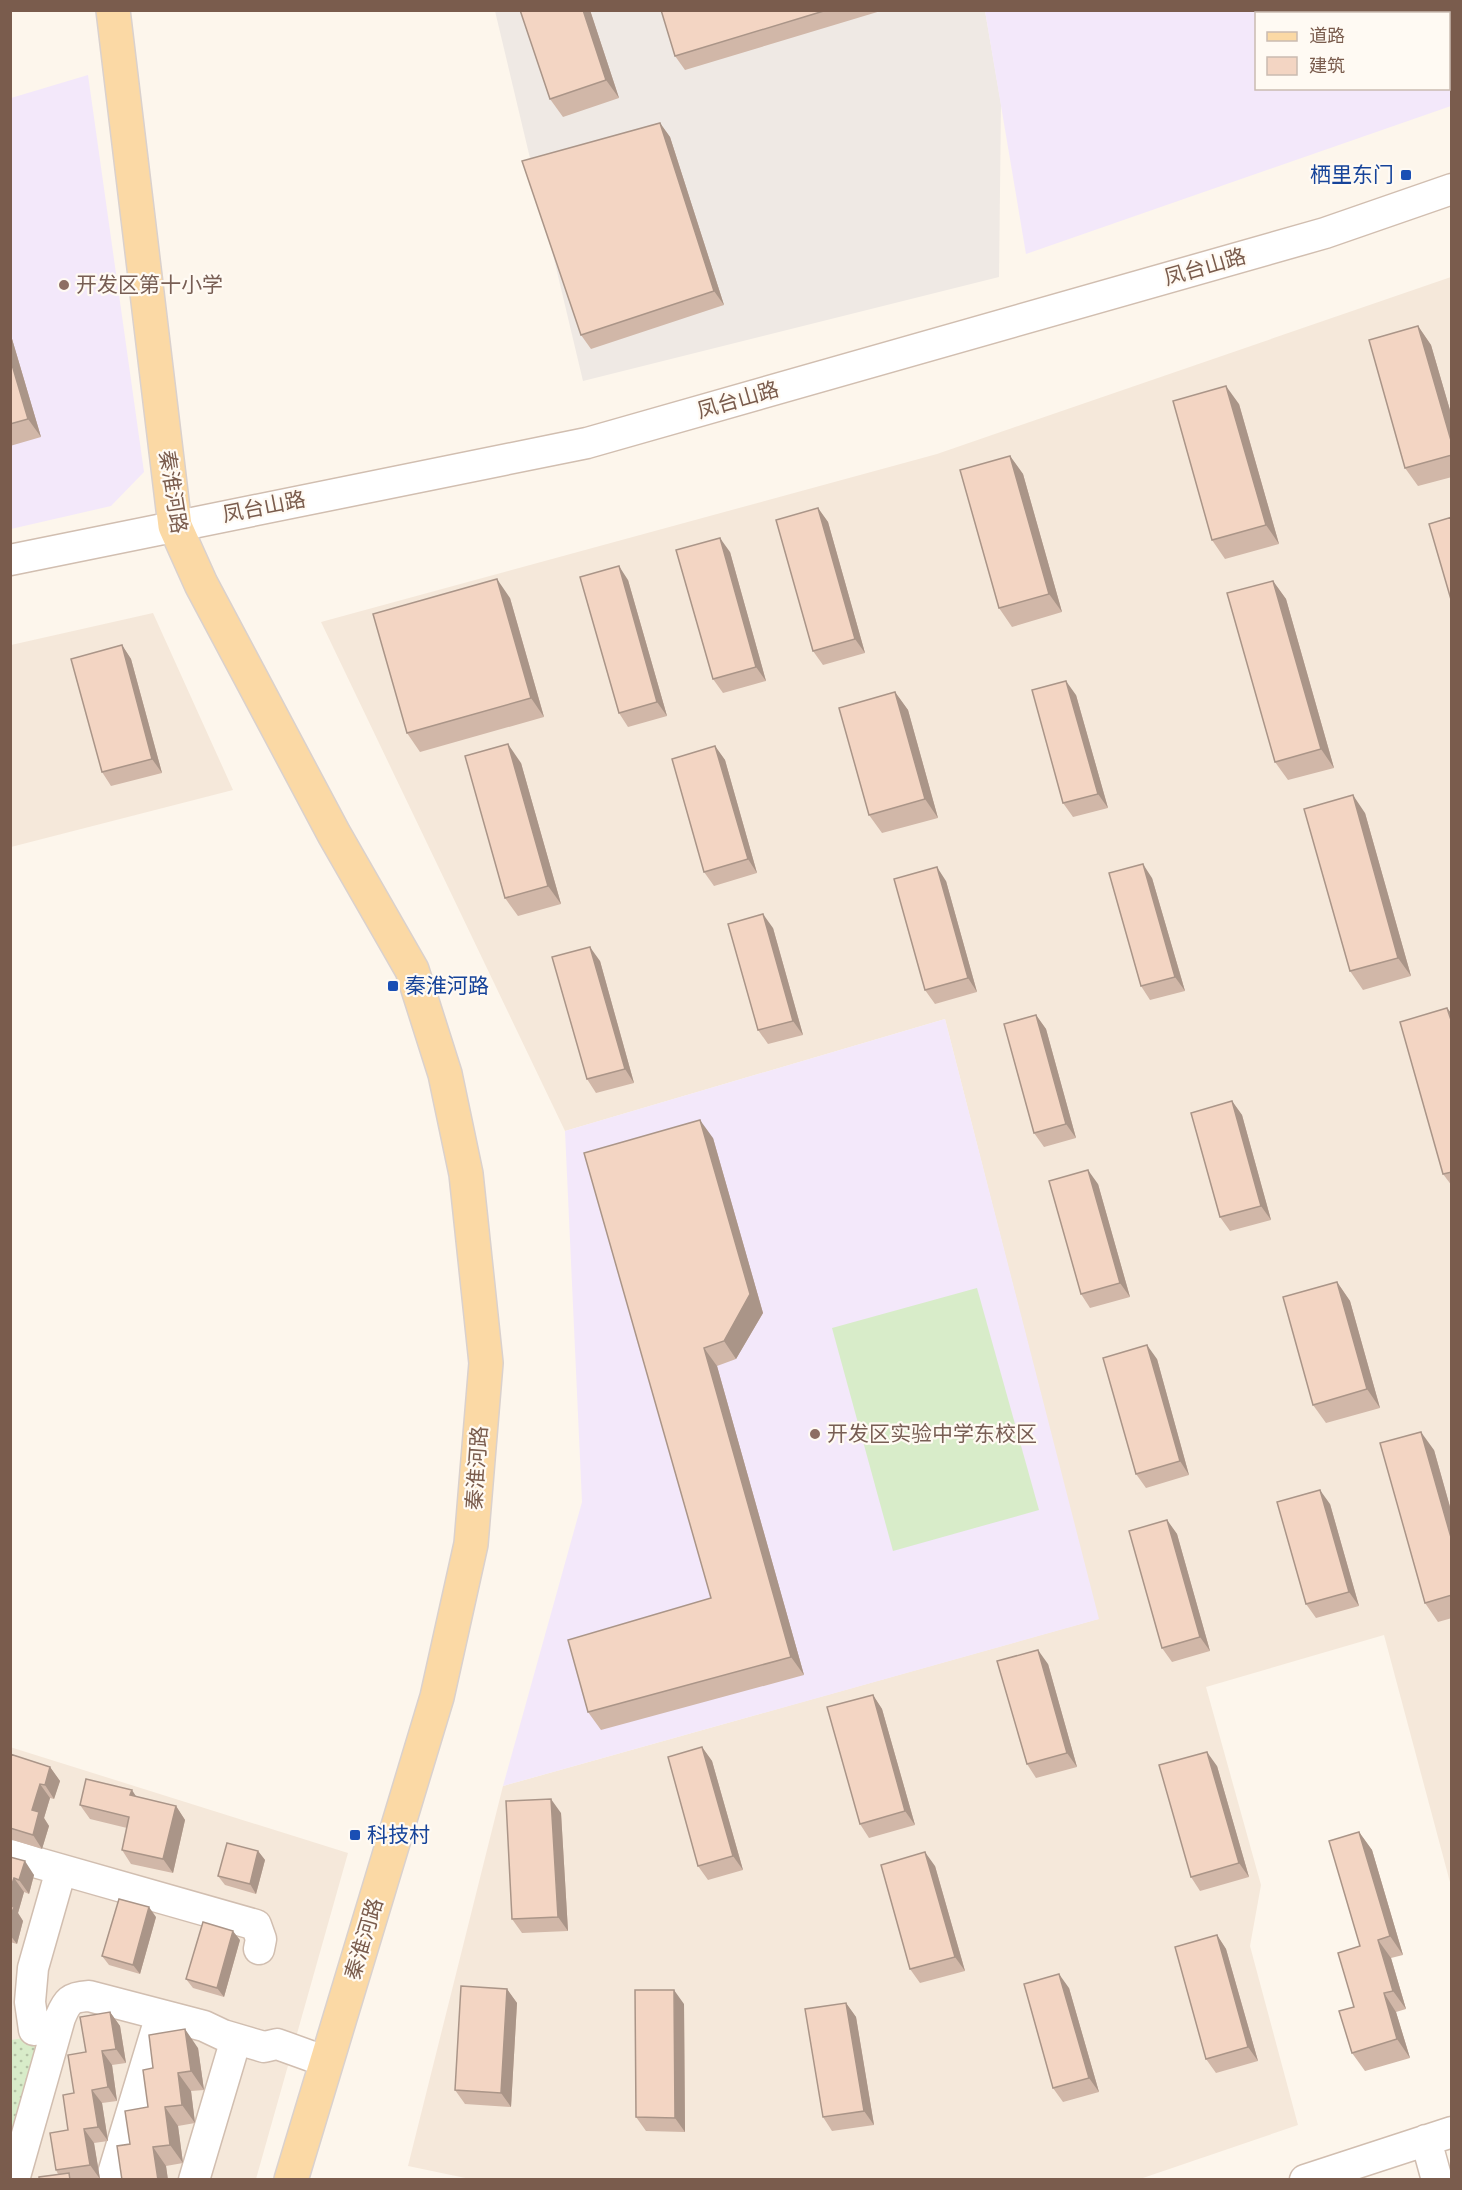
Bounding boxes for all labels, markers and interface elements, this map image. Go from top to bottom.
legend [1255,12,1450,90]
text: 道路 [1309,25,1345,47]
text: 建筑 [1309,55,1345,77]
place label: 栖里东门 [1310,162,1394,187]
marker: 栖里东门 [1399,168,1413,182]
street label: 凤台山路 [1161,243,1249,290]
place label: 开发区第十小学 [76,272,223,297]
marker: 开发区第十小学 [57,278,71,292]
street label: 凤台山路 [694,376,782,423]
street label: 秦淮河路 [155,448,192,535]
street label: 凤台山路 [220,486,308,527]
place label: 秦淮河路 [405,973,489,998]
marker: 秦淮河路 [386,979,400,993]
place label: 开发区实验中学东校区 [827,1421,1037,1446]
street label: 秦淮河路 [461,1425,492,1511]
marker: 开发区实验中学东校区 [808,1427,822,1441]
place label: 科技村 [367,1822,430,1847]
marker: 科技村 [348,1828,362,1842]
street label: 秦淮河路 [339,1895,388,1983]

